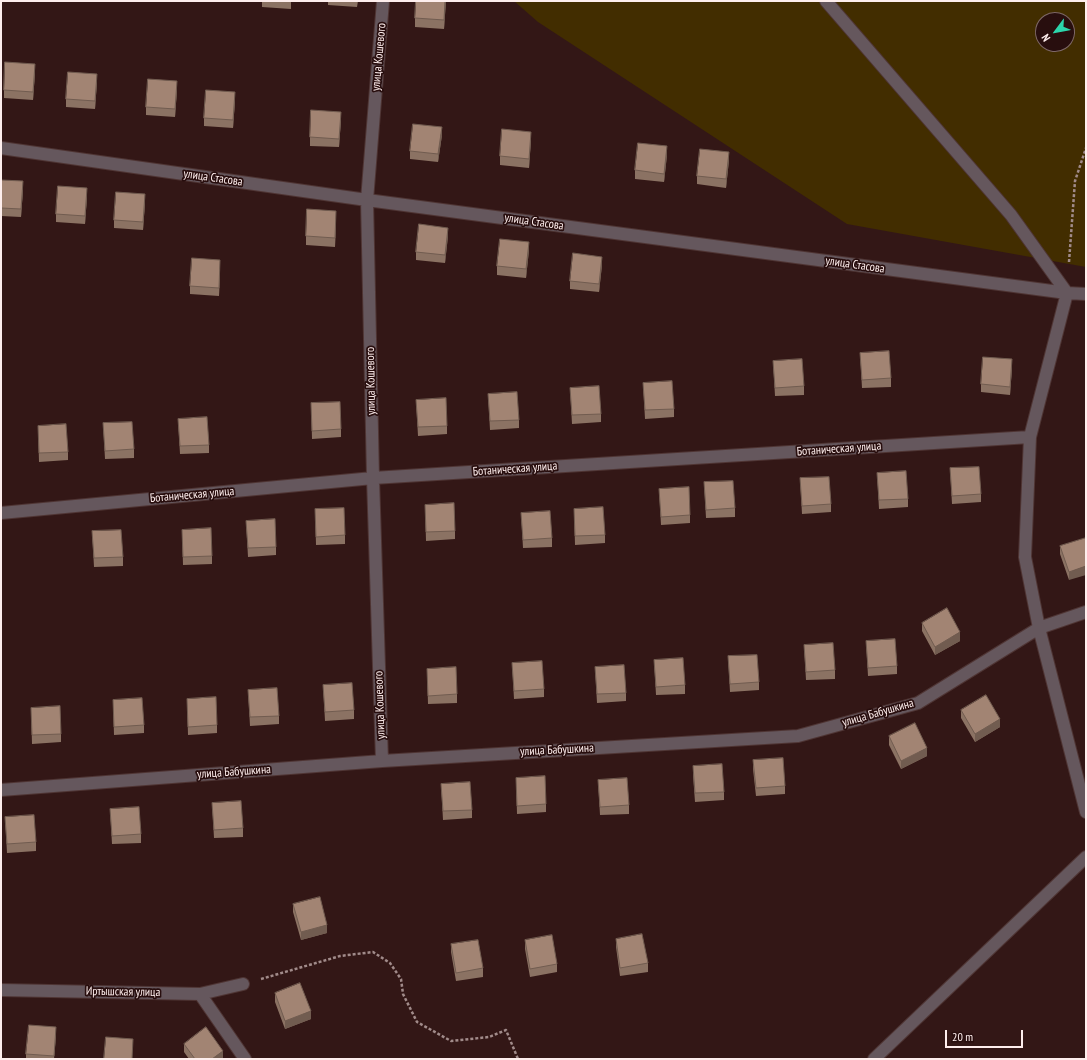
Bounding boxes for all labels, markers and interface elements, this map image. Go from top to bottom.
north arrow [1035,12,1075,52]
street label: улица Кошевого [369,22,389,92]
text: N [1038,32,1053,44]
street label: улица Стасова [183,167,243,189]
street label: улица Стасова [504,211,564,233]
street label: улица Стасова [825,254,885,276]
street label: улица Кошевого [363,347,379,415]
street label: Ботаническая улица [796,439,882,459]
street label: Ботаническая улица [472,459,558,479]
street label: Ботаническая улица [149,484,235,506]
street label: улица Кошевого [372,671,388,739]
street label: улица Бабушкина [840,696,916,730]
street label: улица Бабушкина [520,741,594,759]
street label: улица Бабушкина [197,762,271,782]
street label: Иртышская улица [86,984,160,1000]
scale bar [947,1022,1025,1048]
text: 20 m [952,1029,973,1044]

